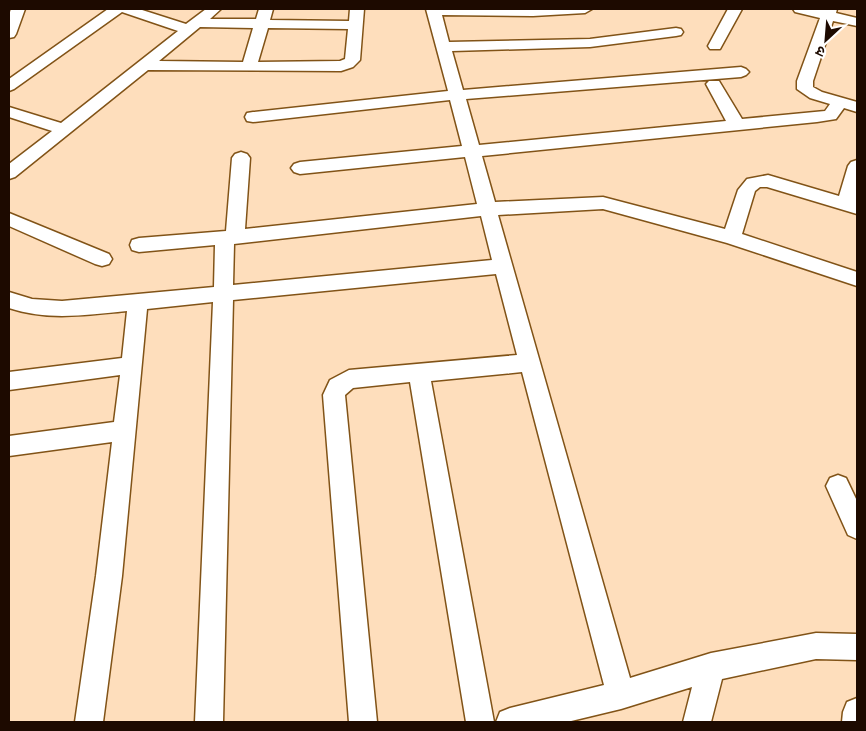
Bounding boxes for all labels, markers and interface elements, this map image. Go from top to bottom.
north arrow [801,15,851,65]
text: उ [812,41,828,62]

